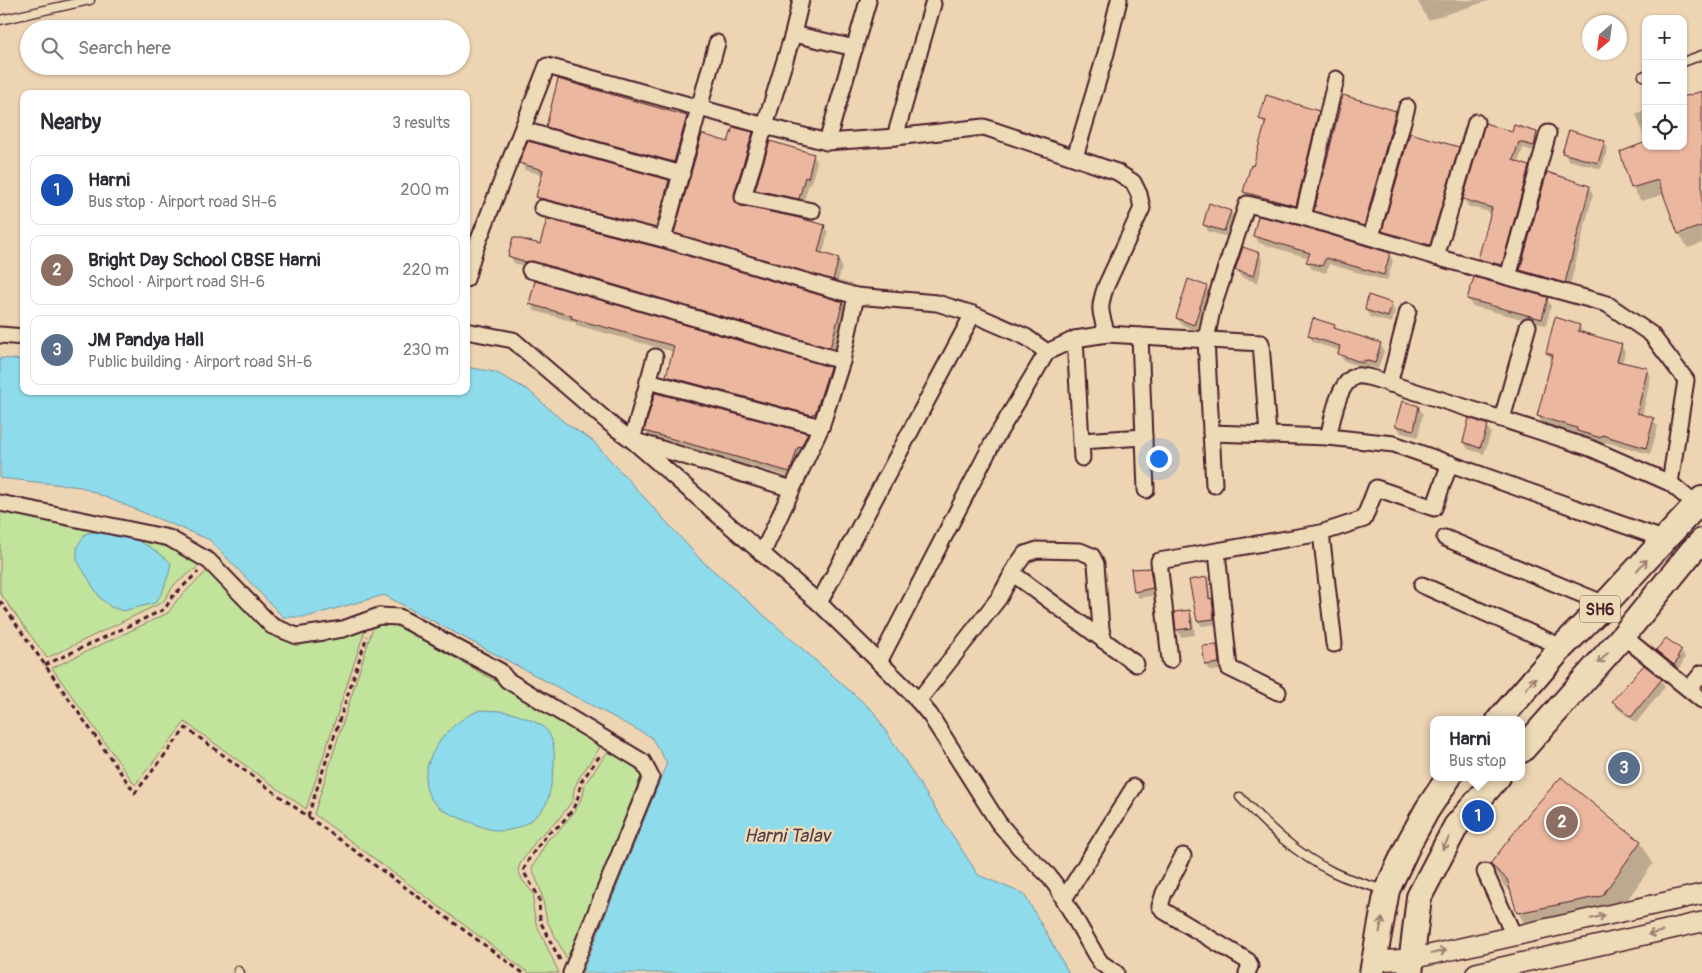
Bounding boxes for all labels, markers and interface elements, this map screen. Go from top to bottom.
north arrow [1582,15,1627,60]
map controls [1642,15,1687,150]
button: + [1642,15,1687,60]
search box [20,20,470,75]
icon: search [38,34,66,62]
text: Search here [78,36,171,60]
button: − [1642,60,1687,105]
button: locate [1642,105,1687,150]
text: Nearby [40,109,101,136]
text: 3 results [392,113,450,133]
text: Harni [88,168,130,192]
text: 1 [54,180,60,200]
text: 200 m [401,180,449,200]
text: Bus stop · Airport road SH-6 [88,192,277,212]
text: Bright Day School CBSE Harni [88,248,320,272]
text: 2 [53,260,61,280]
text: 220 m [403,260,449,280]
text: School · Airport road SH-6 [88,272,265,292]
text: JM Pandya Hall [88,328,204,352]
text: 3 [53,340,61,360]
text: 230 m [403,340,449,360]
text: Public building · Airport road SH-6 [88,352,312,372]
your location [1146,446,1172,472]
one-way arrow [1636,558,1648,571]
road number: SH6 [1580,596,1620,622]
one-way arrow [1597,652,1609,665]
one-way arrow [1525,677,1536,690]
popup [1430,716,1525,781]
text: Harni [1449,727,1490,751]
pin: 3 [1608,749,1640,787]
text: Bus stop [1449,751,1506,771]
pin: 1 [1462,797,1494,835]
pin: 2 [1546,803,1578,841]
water label: Harni Talav [744,824,832,848]
one-way arrow [1441,835,1450,850]
one-way arrow [1589,912,1605,921]
one-way arrow [1376,917,1386,933]
one-way arrow [1647,929,1663,938]
one-way arrow [1431,947,1447,956]

